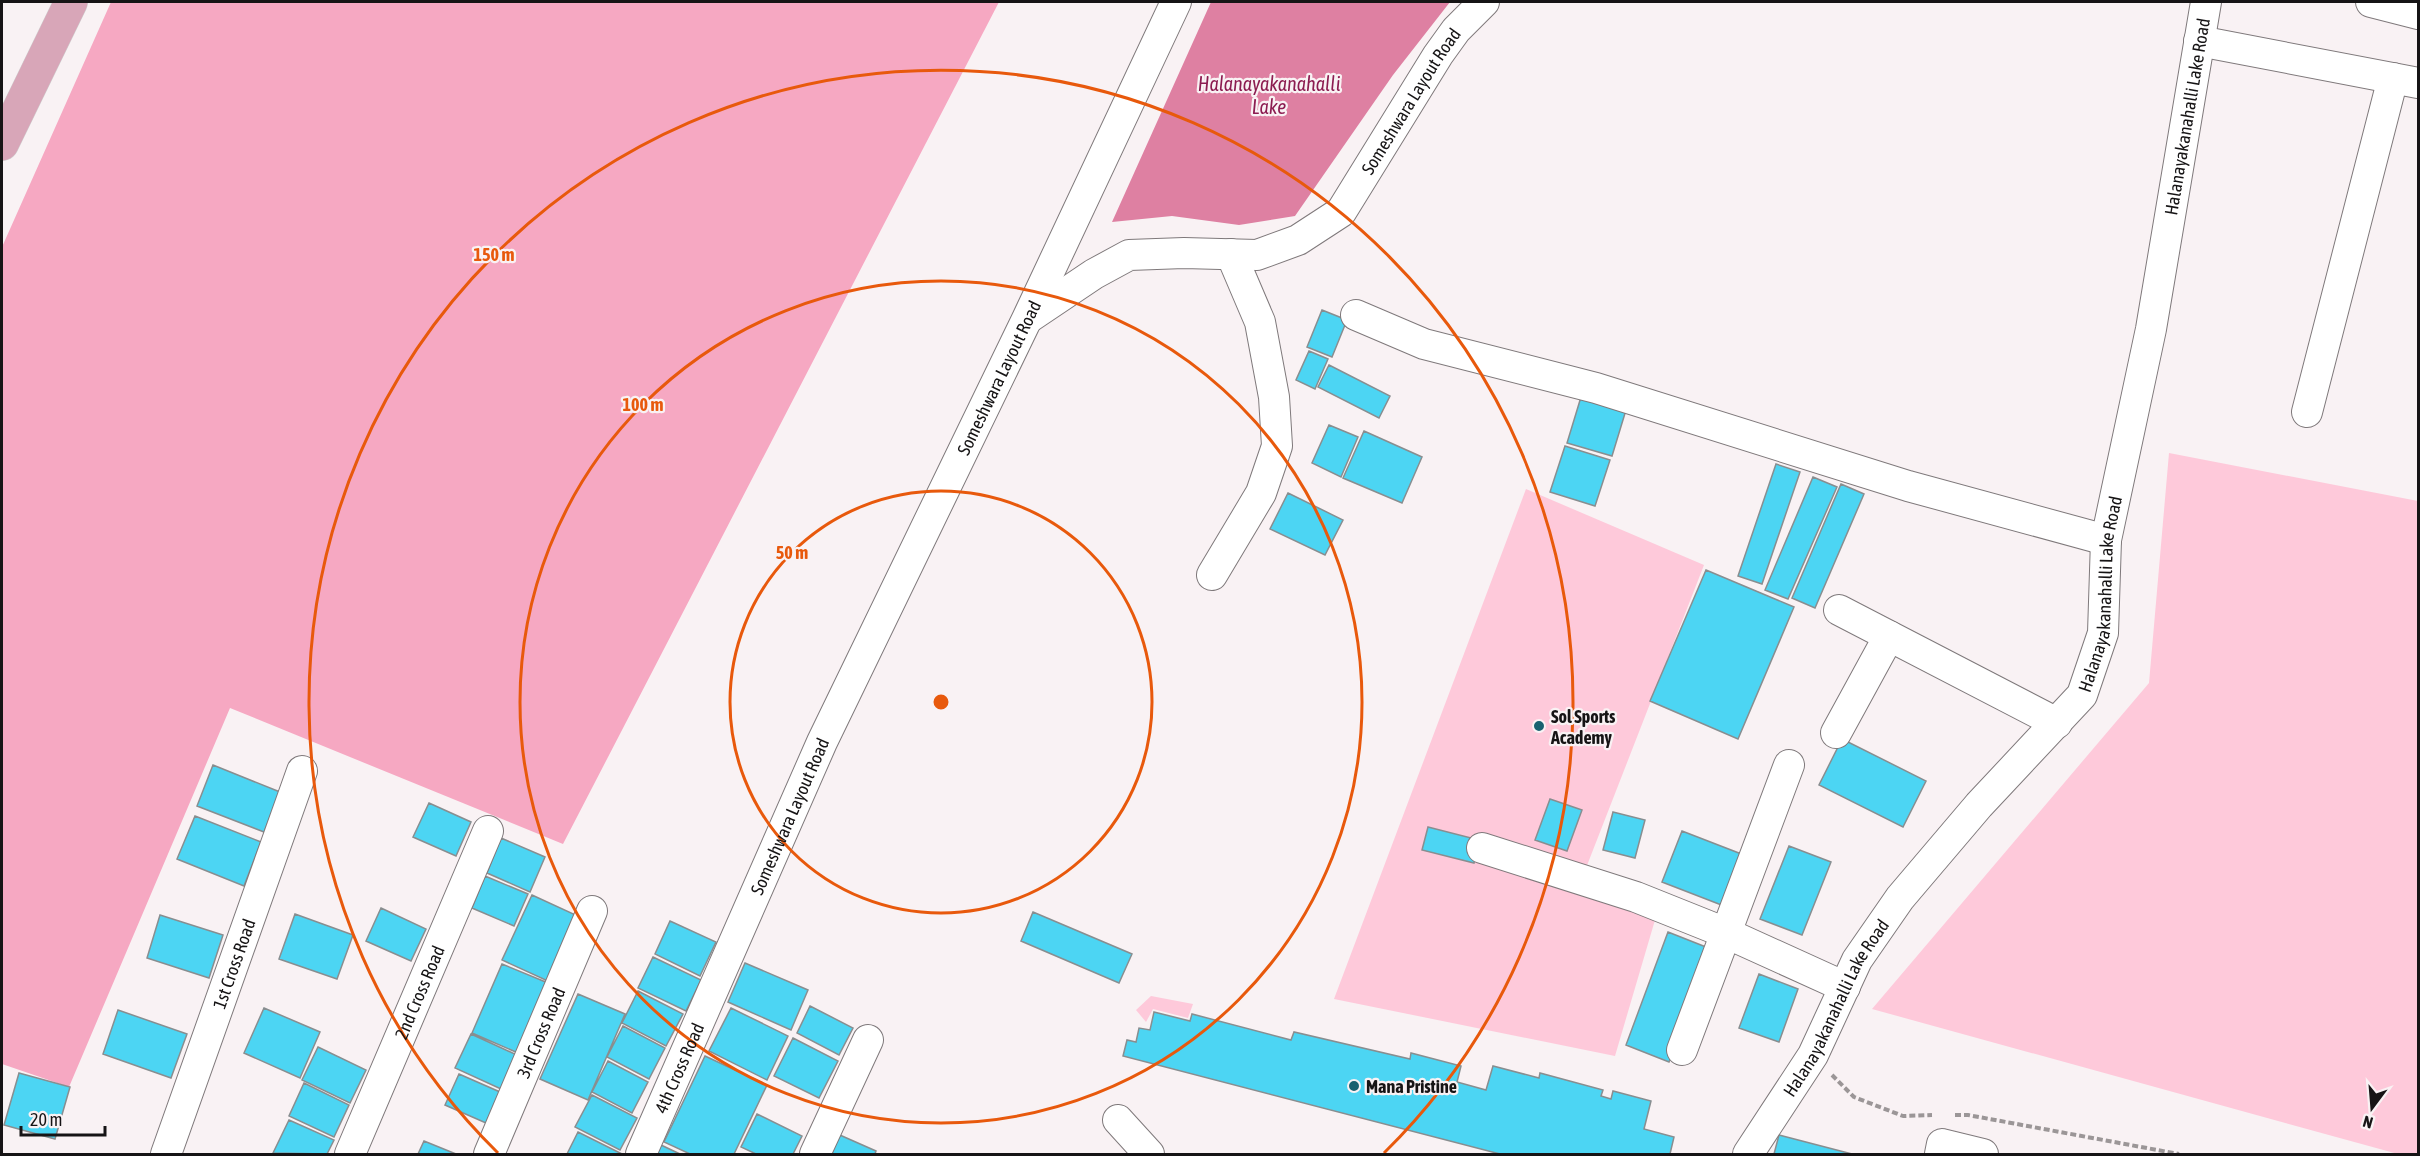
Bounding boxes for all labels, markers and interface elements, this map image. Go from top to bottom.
street label: Halanayakanahalli Lake Road [2160,16,2214,217]
street label: Someshwara Layout Road [1357,24,1465,178]
water label: Halanayakanahalli Lake [1198,72,1341,118]
text: 150 m [474,244,514,265]
street label: Someshwara Layout Road [952,297,1045,458]
text: 100 m [623,394,663,415]
street label: Halanayakanahalli Lake Road [2073,494,2126,695]
text: 50 m [776,542,808,563]
centre of rings [931,692,951,712]
place label: Sol Sports Academy [1550,706,1616,748]
marker: Sol Sports Academy [1532,719,1546,733]
street label: Someshwara Layout Road [746,735,833,898]
street label: Halanayakanahalli Lake Road [1778,915,1893,1100]
street label: 1st Cross Road [208,916,259,1011]
street label: 2nd Cross Road [390,942,448,1042]
street label: 3rd Cross Road [512,984,569,1081]
street label: 4th Cross Road [650,1020,708,1116]
place label: Mana Pristine [1366,1076,1457,1097]
north arrow [2342,1078,2402,1138]
marker: Mana Pristine [1347,1079,1361,1093]
scale bar [21,1099,105,1137]
text: 20 m [30,1109,62,1130]
text: N [2361,1112,2375,1132]

